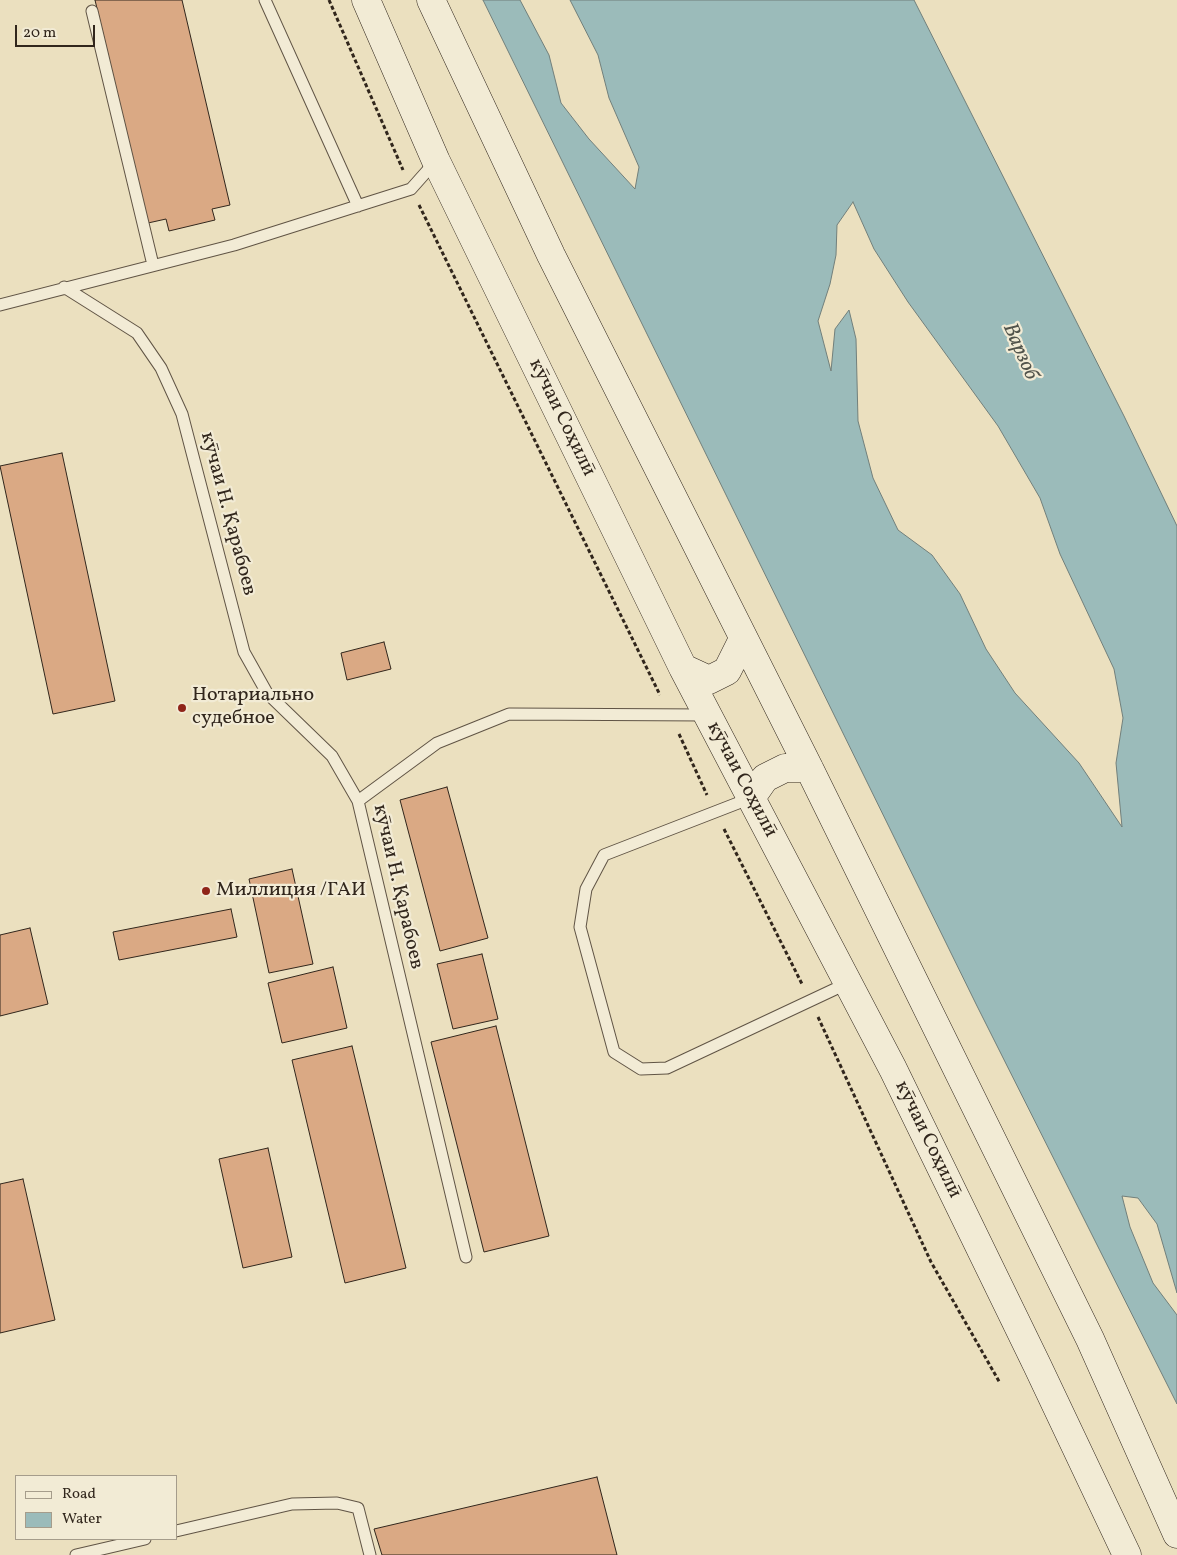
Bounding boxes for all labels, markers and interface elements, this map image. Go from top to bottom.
scale bar [18,15,98,47]
text: 20 m [23,23,56,44]
water label: Варзоб [995,320,1043,384]
street label: кӯчаи Соҳилӣ [522,355,600,481]
street label: кӯчаи Н. Қарабоев [194,430,260,598]
place label: Нотариально судебное [192,684,314,731]
marker: Нотариально судебное [176,702,188,714]
street label: кӯчаи Соҳилӣ [700,718,782,842]
street label: кӯчаи Н. Қарабоев [366,802,428,972]
place label: Миллиция /ГАИ [216,879,366,903]
marker: Миллиция /ГАИ [200,885,212,897]
street label: кӯчаи Соҳилӣ [888,1077,966,1203]
legend [15,1475,178,1540]
text: Road [62,1484,96,1505]
text: Water [62,1509,102,1530]

